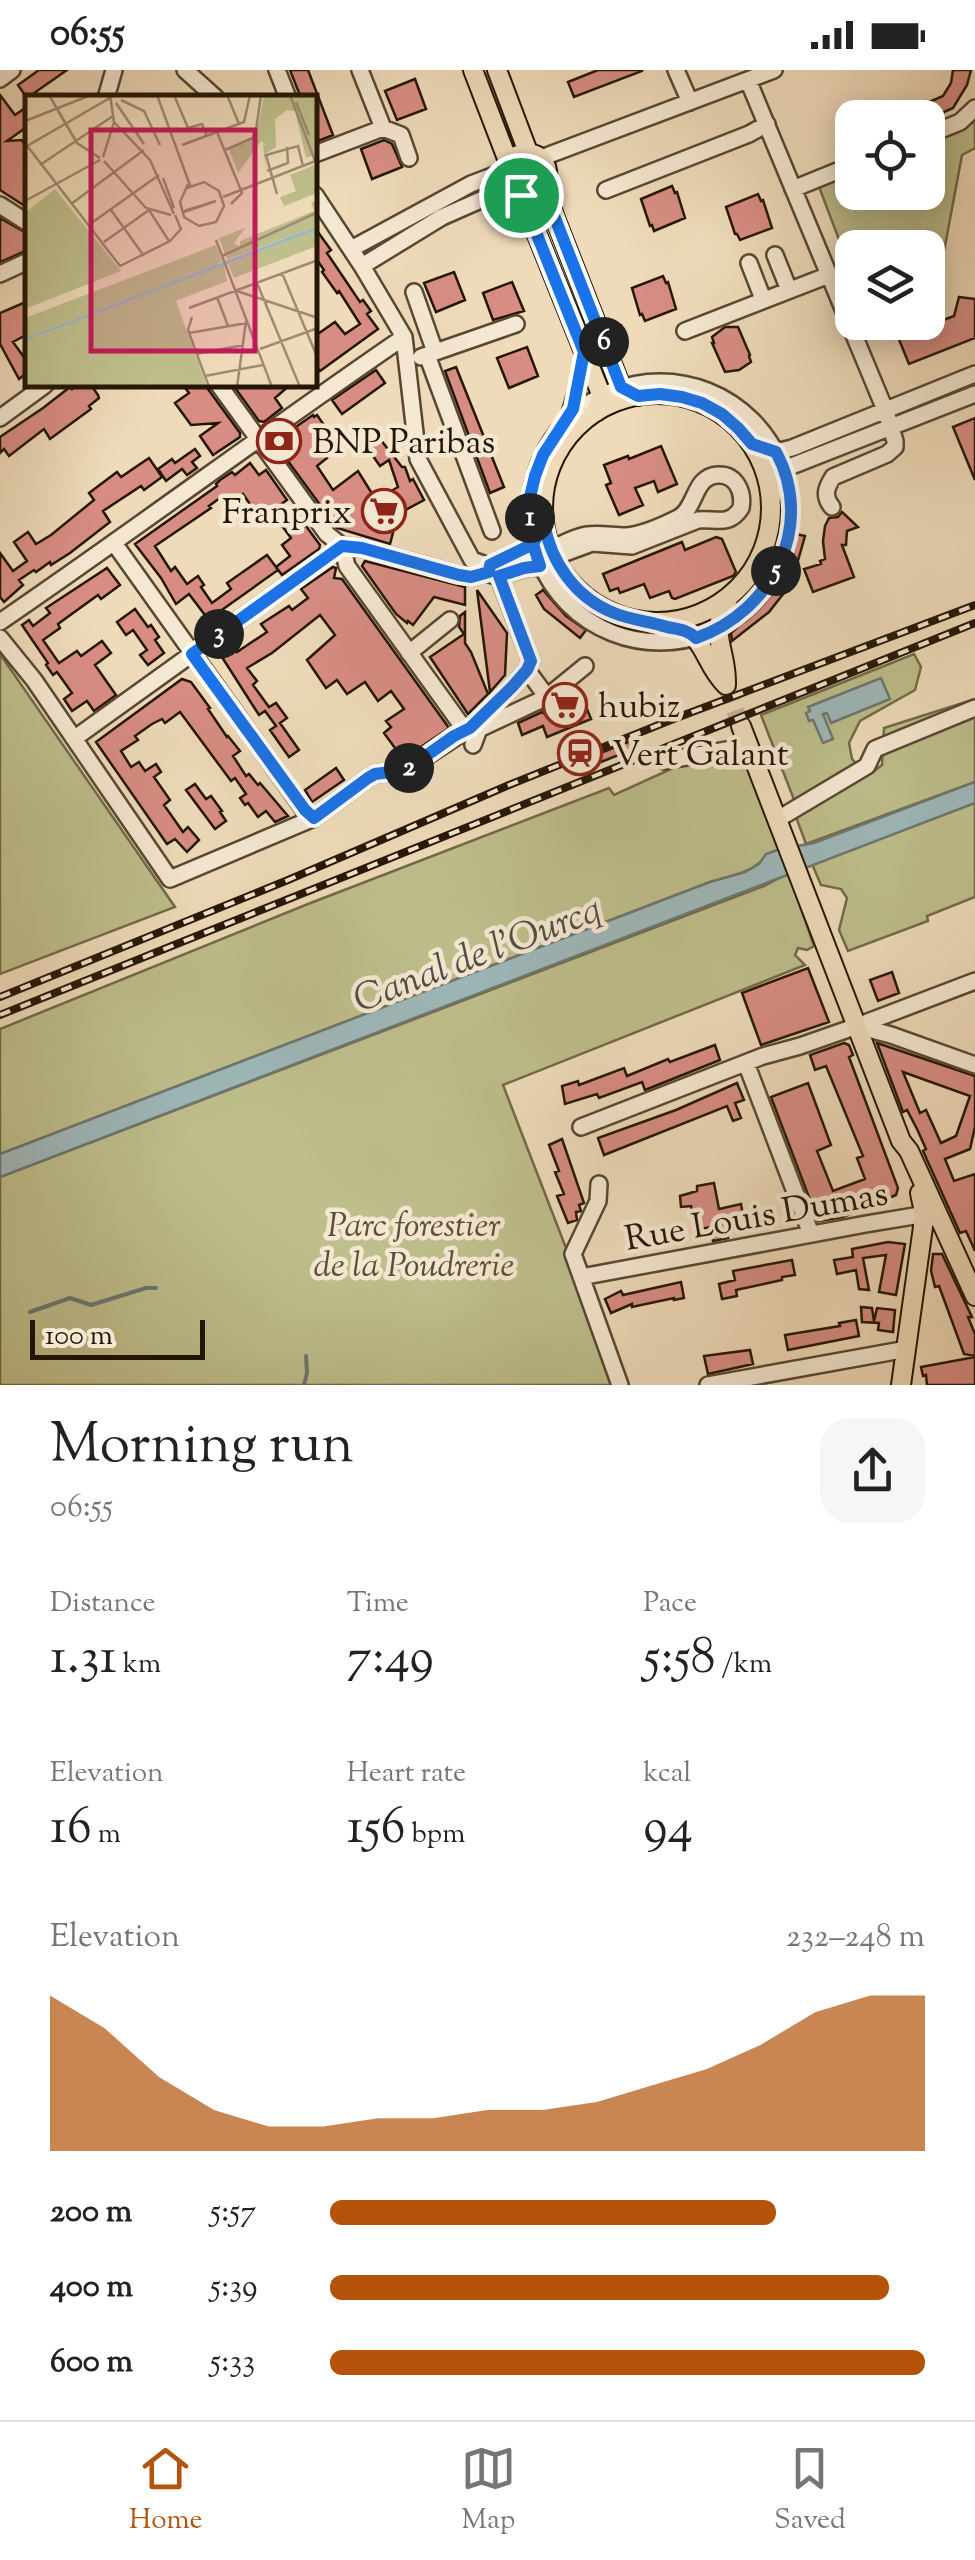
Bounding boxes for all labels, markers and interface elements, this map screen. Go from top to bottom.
text: 06:55 [50,8,125,62]
inset map [25,95,318,388]
map controls [835,100,945,340]
button: locate [835,100,945,210]
pin [479,153,564,238]
icon: arrive [494,168,549,223]
button: layers [835,230,945,340]
pin: 6 [579,317,629,367]
text: 6 [597,322,611,362]
bank icon: BNP Paribas [256,418,302,464]
place label: BNP Paribas [312,419,495,470]
supermarket icon: Franprix [361,488,407,534]
place label: Franprix [222,489,352,540]
pin: 1 [505,493,555,543]
text: 1 [525,498,535,538]
pin: 5 [751,546,801,596]
text: 5 [771,551,781,591]
pin: 3 [194,609,244,659]
text: 3 [213,614,225,654]
supermarket icon: hubiz [542,682,588,728]
place label: hubiz [598,683,680,734]
station icon: Vert Galant [557,730,603,776]
place label: Vert Galant [612,731,789,782]
pin: 2 [384,743,434,793]
text: 2 [402,748,416,788]
water label: Canal de l'Ourcq [346,885,610,1029]
street label: Rue Louis Dumas [621,1170,892,1267]
park label: Parc forestier de la Poudrerie [314,1202,514,1293]
scale bar [30,1315,205,1360]
text: 100 m [45,1317,113,1357]
text: Morning run [50,1408,354,1487]
button: share [820,1418,925,1523]
text: 06:55 [50,1485,113,1531]
text: Distance [50,1584,156,1624]
text: Time [347,1584,409,1624]
text: Pace [643,1584,697,1624]
text: 1.31 [50,1624,117,1696]
text: 7:49 [347,1624,434,1696]
text: 5:58 [643,1624,716,1696]
text: km [117,1645,161,1685]
text: /km [716,1645,772,1685]
text: Elevation [50,1754,164,1794]
text: Heart rate [347,1754,466,1794]
text: kcal [643,1754,691,1794]
text: 16 [50,1794,92,1866]
text: 156 [347,1794,406,1866]
text: 94 [643,1794,693,1866]
text: m [92,1815,121,1855]
text: bpm [406,1815,465,1855]
text: Elevation [50,1915,180,1961]
text: 232–248 m [786,1915,925,1961]
text: 200 m [50,2190,132,2236]
text: 5:57 [210,2190,256,2236]
text: 400 m [50,2265,133,2311]
text: 5:39 [210,2265,257,2311]
text: 600 m [50,2340,133,2386]
text: 5:33 [210,2340,255,2386]
tab: Home [129,2441,203,2541]
tab: Map [461,2441,516,2541]
tab: Saved [774,2441,846,2541]

